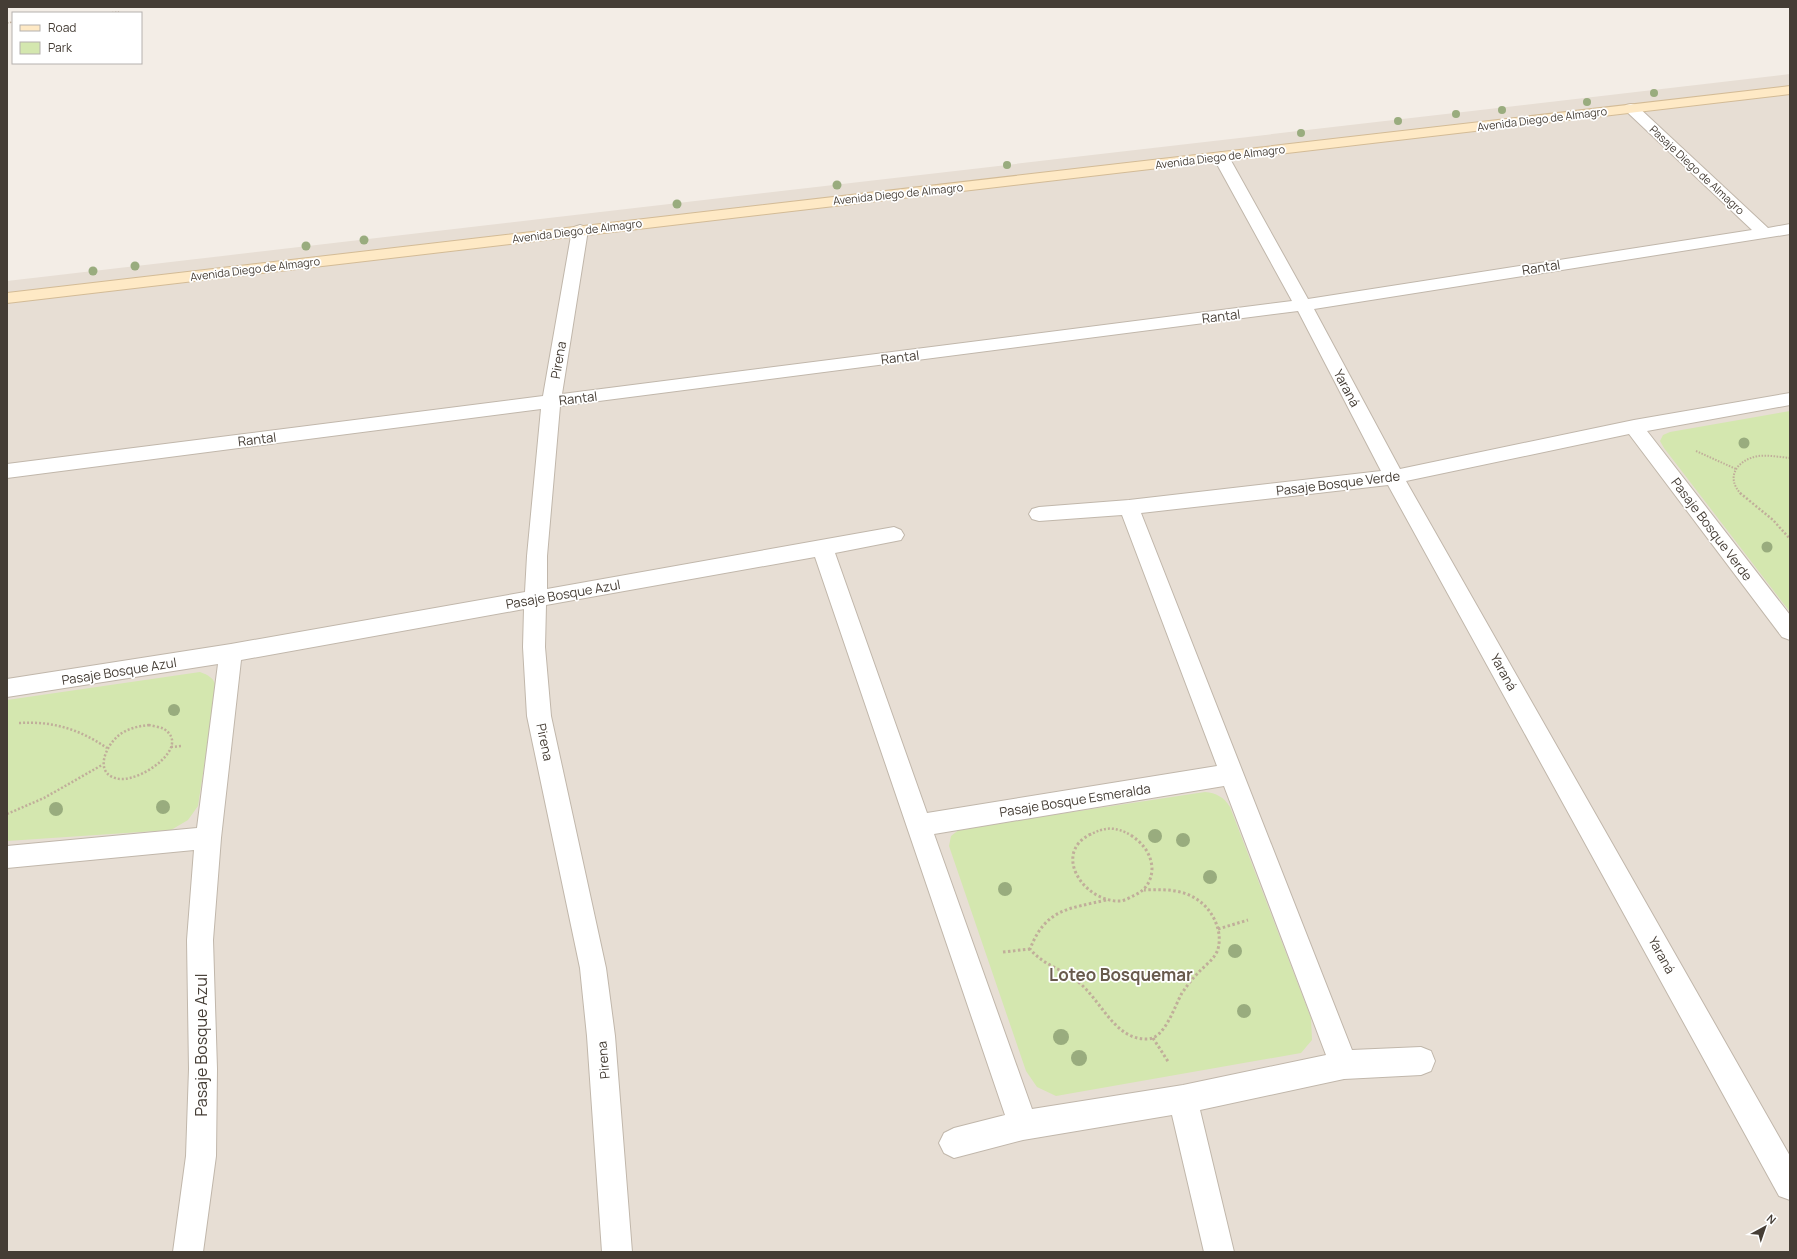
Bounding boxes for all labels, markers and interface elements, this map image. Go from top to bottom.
legend [12,12,142,64]
text: Road [48,19,76,36]
text: Park [48,39,73,56]
street label: Avenida Diego de Almagro [1476,103,1608,134]
street label: Pasaje Diego de Almagro [1647,122,1748,218]
street label: Avenida Diego de Almagro [1154,141,1286,172]
street label: Avenida Diego de Almagro [832,179,964,208]
street label: Avenida Diego de Almagro [511,215,643,246]
street label: Avenida Diego de Almagro [189,253,321,284]
street label: Rantal [1521,255,1561,279]
street label: Rantal [1201,305,1241,327]
street label: Pirena [546,340,570,380]
street label: Rantal [880,346,920,368]
street label: Yaraná [1330,366,1364,410]
street label: Rantal [558,387,598,409]
street label: Rantal [237,428,277,450]
street label: Pasaje Bosque Verde [1275,466,1401,500]
street label: Pasaje Bosque Verde [1667,474,1757,585]
street label: Pasaje Bosque Azul [504,575,622,613]
street label: Yaraná [1486,650,1522,694]
street label: Pasaje Bosque Azul [60,653,178,689]
street label: Pirena [532,722,558,762]
street label: Pasaje Bosque Esmeralda [998,779,1152,821]
street label: Yaraná [1644,933,1680,977]
district label: Loteo Bosquemar [1049,963,1193,986]
street label: Pasaje Bosque Azul [190,973,212,1117]
street label: Pirena [592,1040,614,1080]
north arrow [1745,1207,1785,1247]
text: N [1764,1211,1780,1227]

